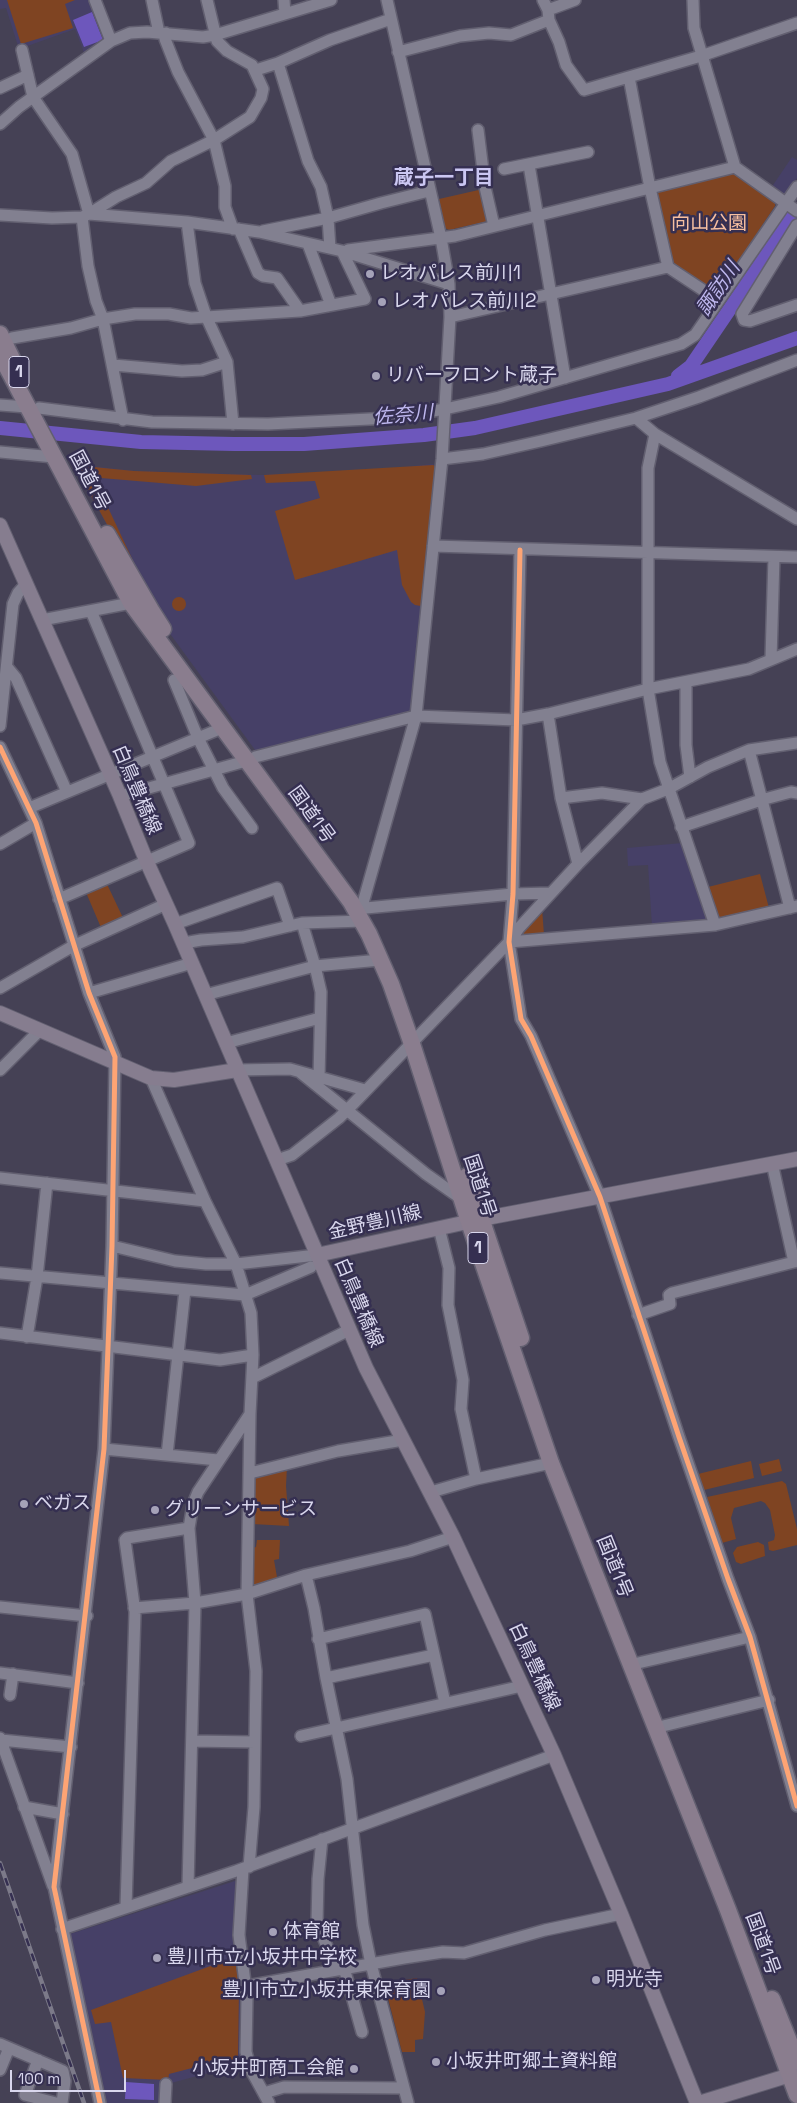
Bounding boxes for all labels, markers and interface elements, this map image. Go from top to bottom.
district label: 蔵子一丁目 [394,167,494,191]
park label: 向山公園 [671,213,747,235]
water label: 諏訪川 [692,257,746,321]
place label: レオパレス前川1 [380,263,521,285]
marker: レオパレス前川1 [364,268,376,280]
place label: レオパレス前川2 [392,291,536,313]
marker: レオパレス前川2 [376,296,388,308]
road number: 1 [9,357,29,388]
place label: リバーフロント蔵子 [386,365,557,387]
marker: リバーフロント蔵子 [370,370,382,382]
water label: 佐奈川 [372,401,434,431]
street label: 国道1号 [64,447,114,515]
street label: 白鳥豊橋線 [107,742,165,838]
street label: 国道1号 [283,782,339,848]
street label: 国道1号 [458,1152,500,1220]
street label: 金野豊川線 [326,1201,424,1245]
road number: 1 [468,1232,488,1264]
street label: 白鳥豊橋線 [329,1255,387,1351]
place label: ベガス [34,1493,91,1515]
marker: ベガス [18,1498,30,1510]
place label: グリーンサービス [165,1499,317,1521]
marker: グリーンサービス [149,1504,161,1516]
street label: 国道1号 [591,1533,637,1601]
street label: 白鳥豊橋線 [504,1619,564,1715]
street label: 国道1号 [740,1910,784,1978]
place label: 体育館 [283,1921,340,1943]
marker: 体育館 [267,1926,279,1938]
place label: 豊川市立小坂井中学校 [167,1947,357,1969]
marker: 豊川市立小坂井中学校 [151,1952,163,1964]
place label: 明光寺 [606,1969,663,1991]
marker: 明光寺 [590,1974,602,1986]
place label: 豊川市立小坂井東保育園 [222,1980,431,2002]
marker: 豊川市立小坂井東保育園 [435,1985,447,1997]
place label: 小坂井町郷土資料館 [446,2051,617,2073]
marker: 小坂井町郷土資料館 [430,2056,442,2068]
place label: 小坂井町商工会館 [192,2058,344,2080]
scale bar [12,2060,129,2092]
marker: 小坂井町商工会館 [348,2063,360,2075]
text: 100 m [18,2069,60,2088]

